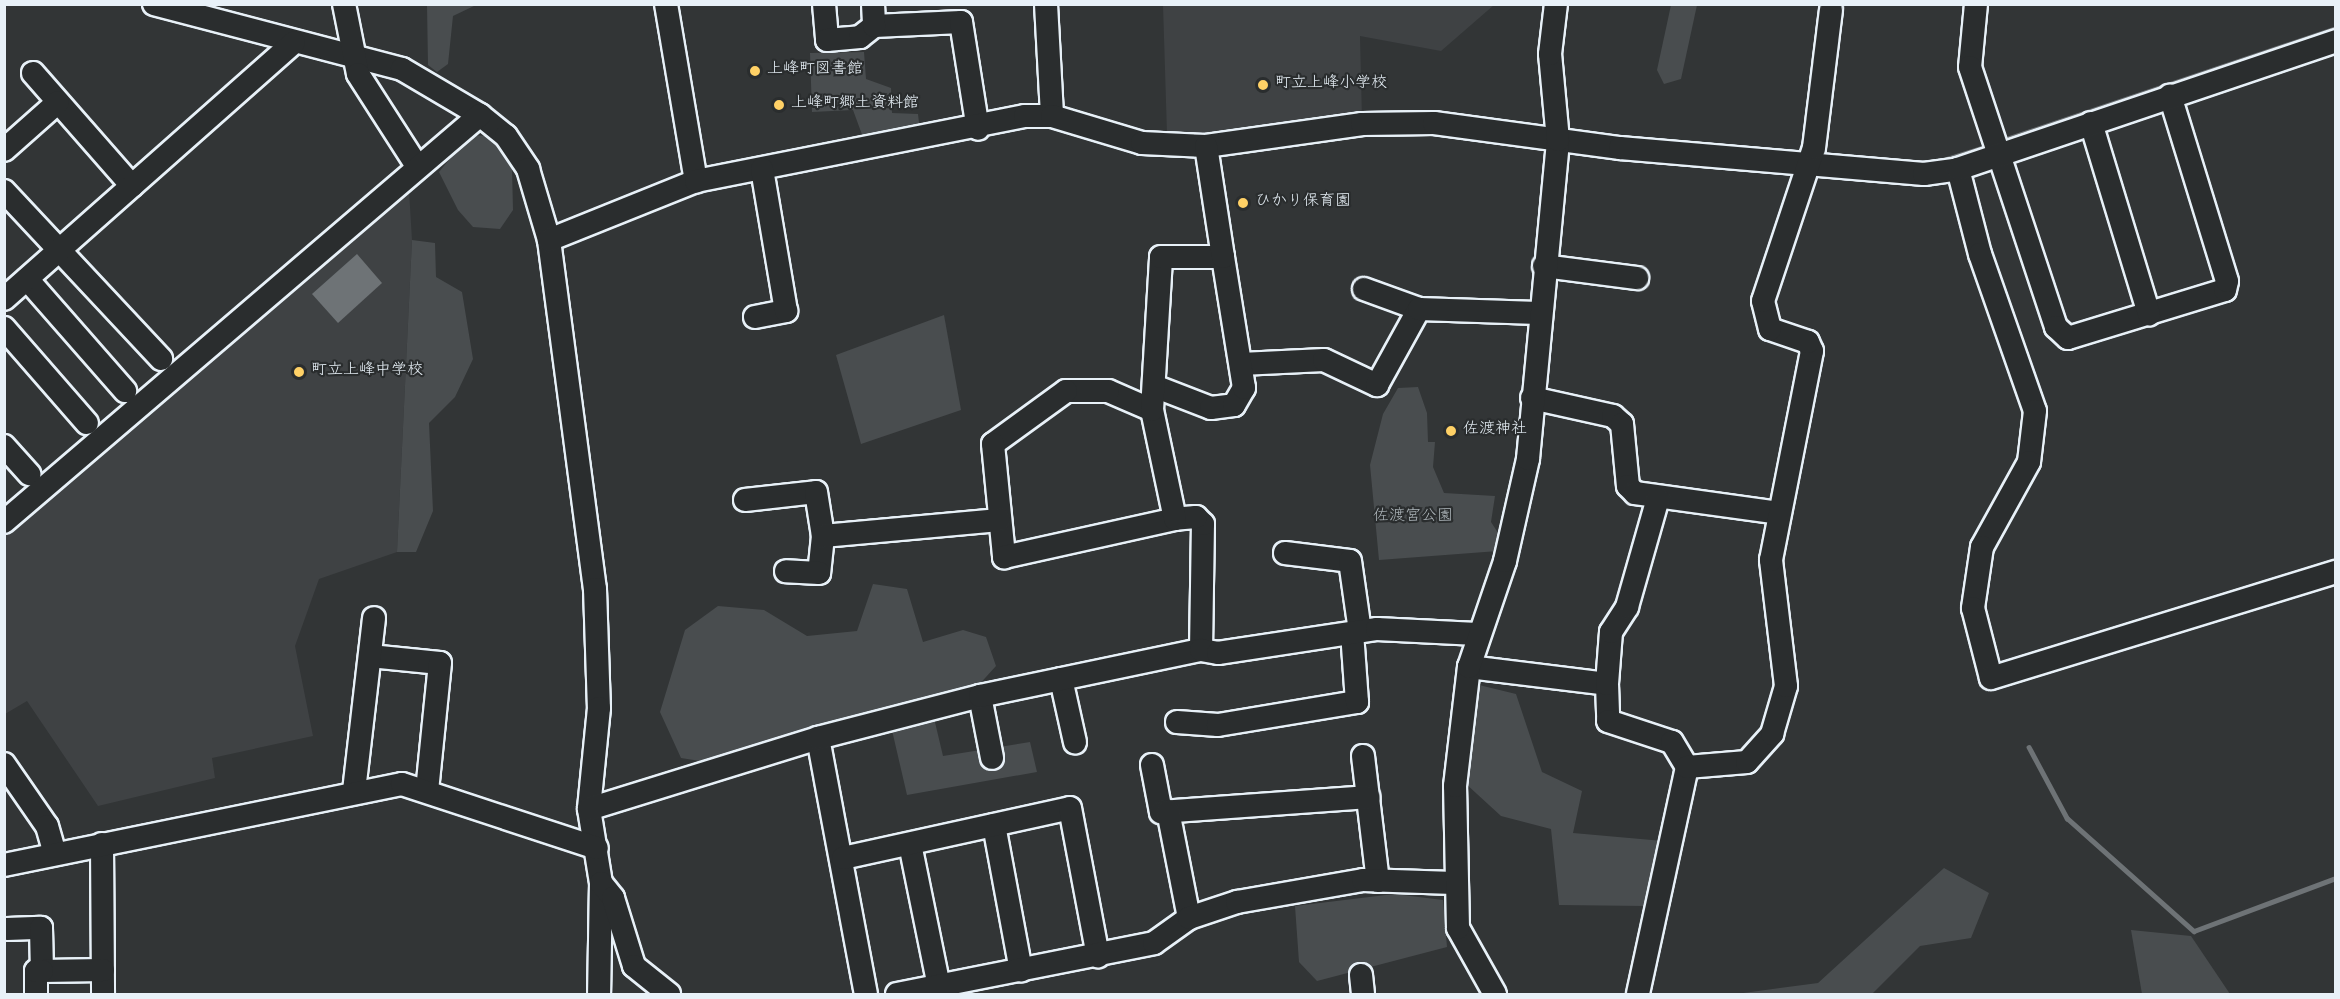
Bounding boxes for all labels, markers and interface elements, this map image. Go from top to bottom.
place label: 上峰町図書館 [767,61,863,81]
marker: 上峰町図書館 [748,64,762,78]
place label: 町立上峰小学校 [1275,75,1387,95]
marker: 町立上峰小学校 [1256,78,1270,92]
place label: 上峰町郷土資料館 [791,95,919,115]
marker: 上峰町郷土資料館 [772,98,786,112]
place label: ひかり保育園 [1255,193,1351,213]
marker: ひかり保育園 [1236,196,1250,210]
place label: 町立上峰中学校 [311,362,423,382]
marker: 町立上峰中学校 [292,365,306,379]
place label: 佐渡神社 [1463,421,1527,441]
marker: 佐渡神社 [1444,424,1458,438]
park label: 佐渡宮公園 [1373,508,1453,528]

